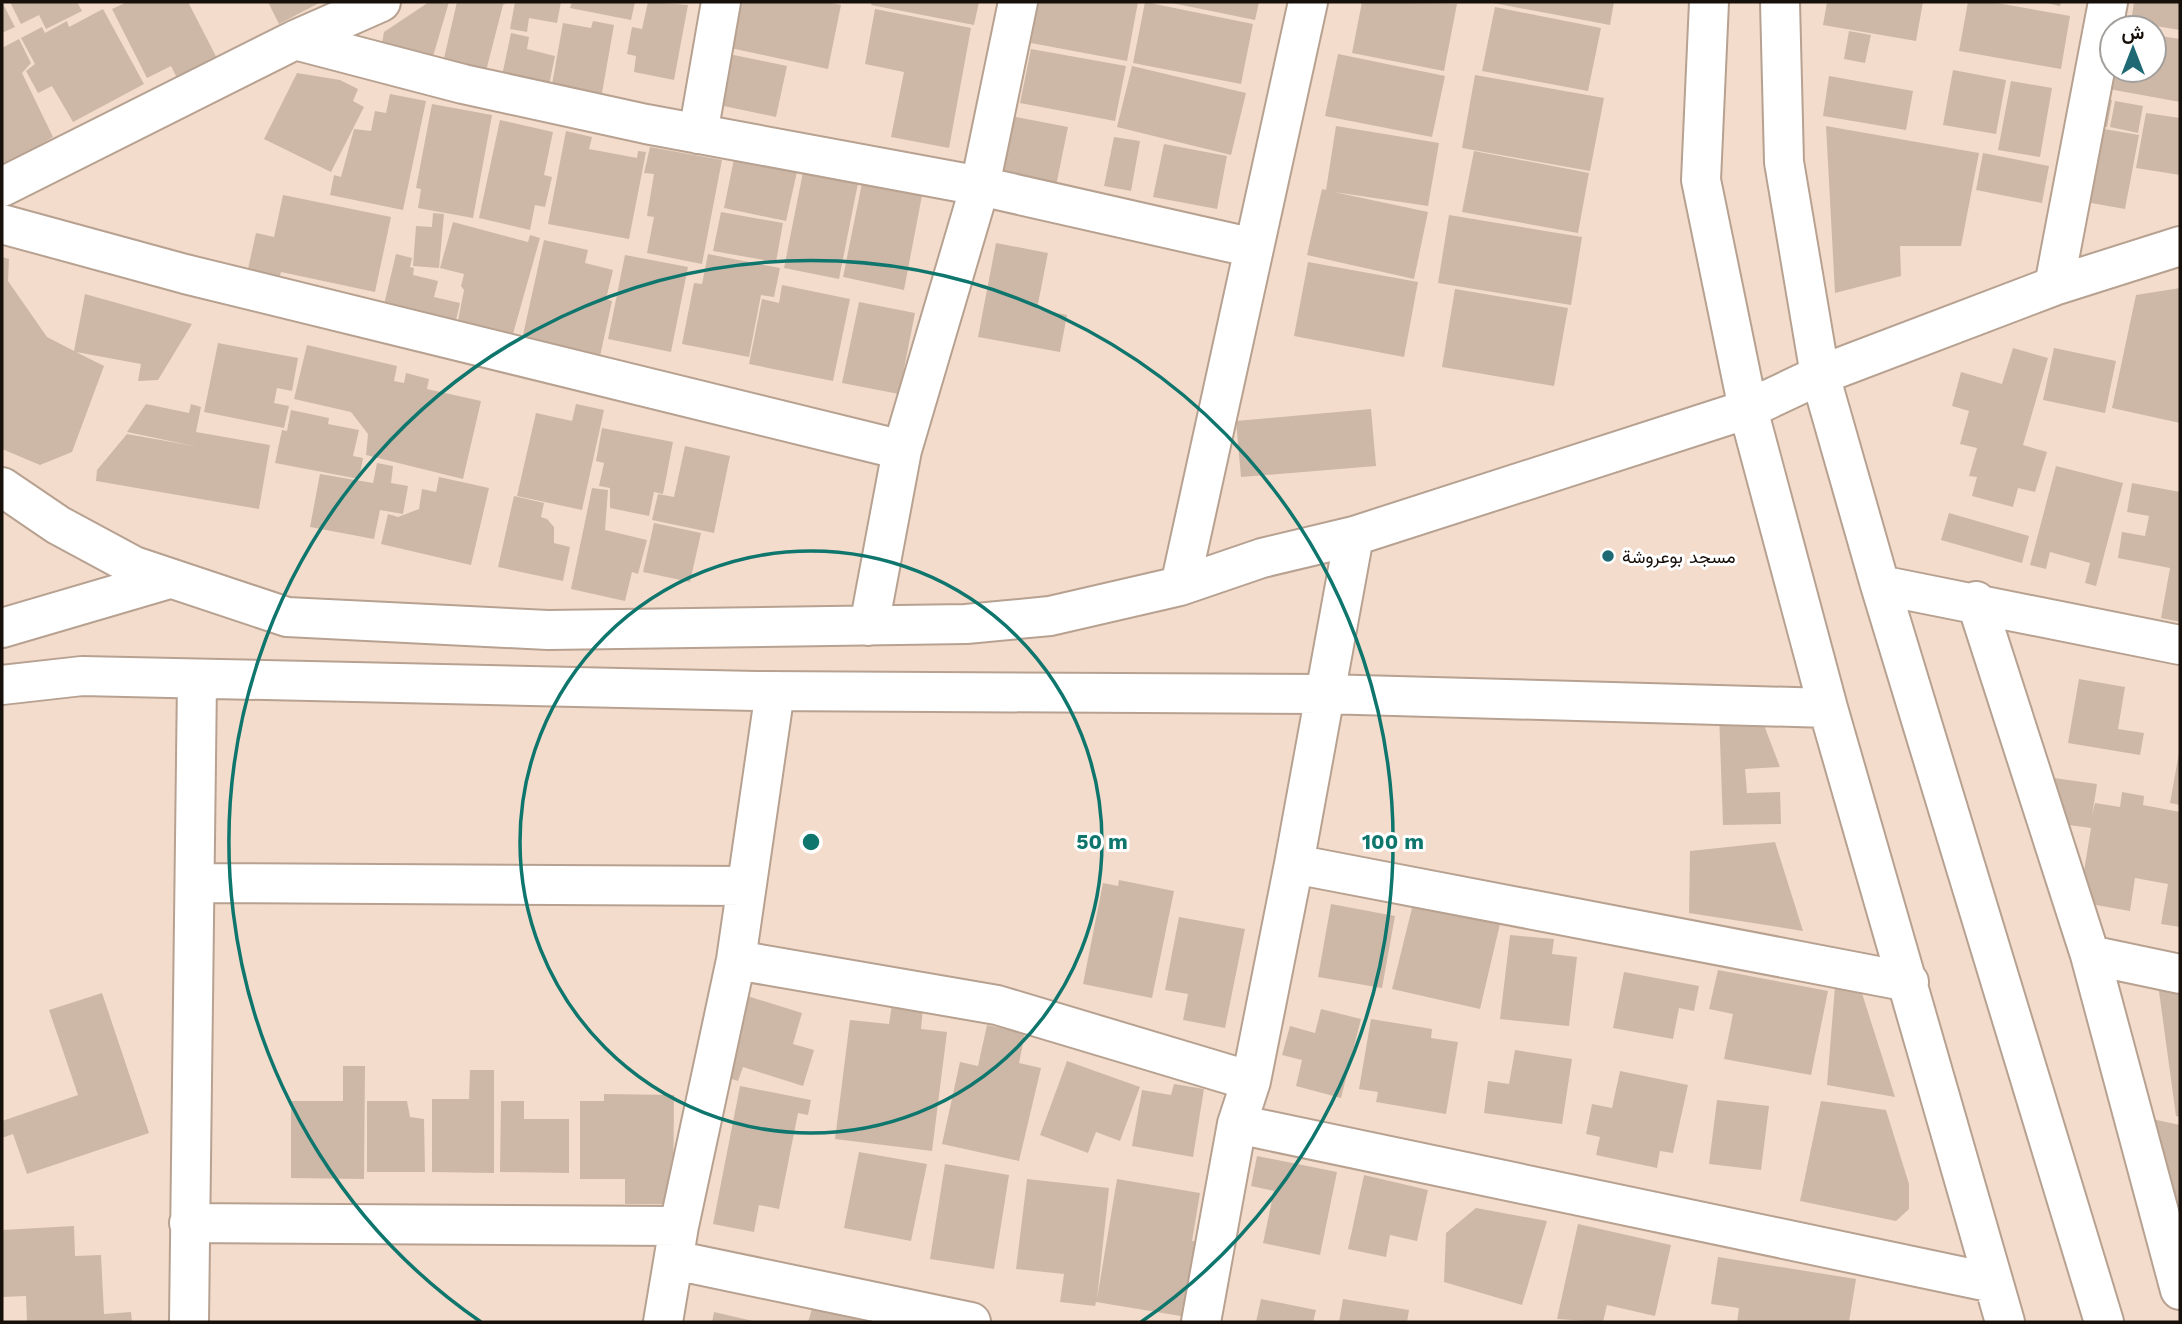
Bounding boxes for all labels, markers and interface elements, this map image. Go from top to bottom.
north arrow [2098,14,2168,84]
text: ش [2122,21,2145,44]
place label: مسجد بوعروشة [1622,546,1736,568]
marker: مسجد بوعروشة [1600,548,1616,564]
text: 50 m [1076,829,1128,854]
text: 100 m [1362,829,1424,854]
centre of rings [799,830,823,854]

